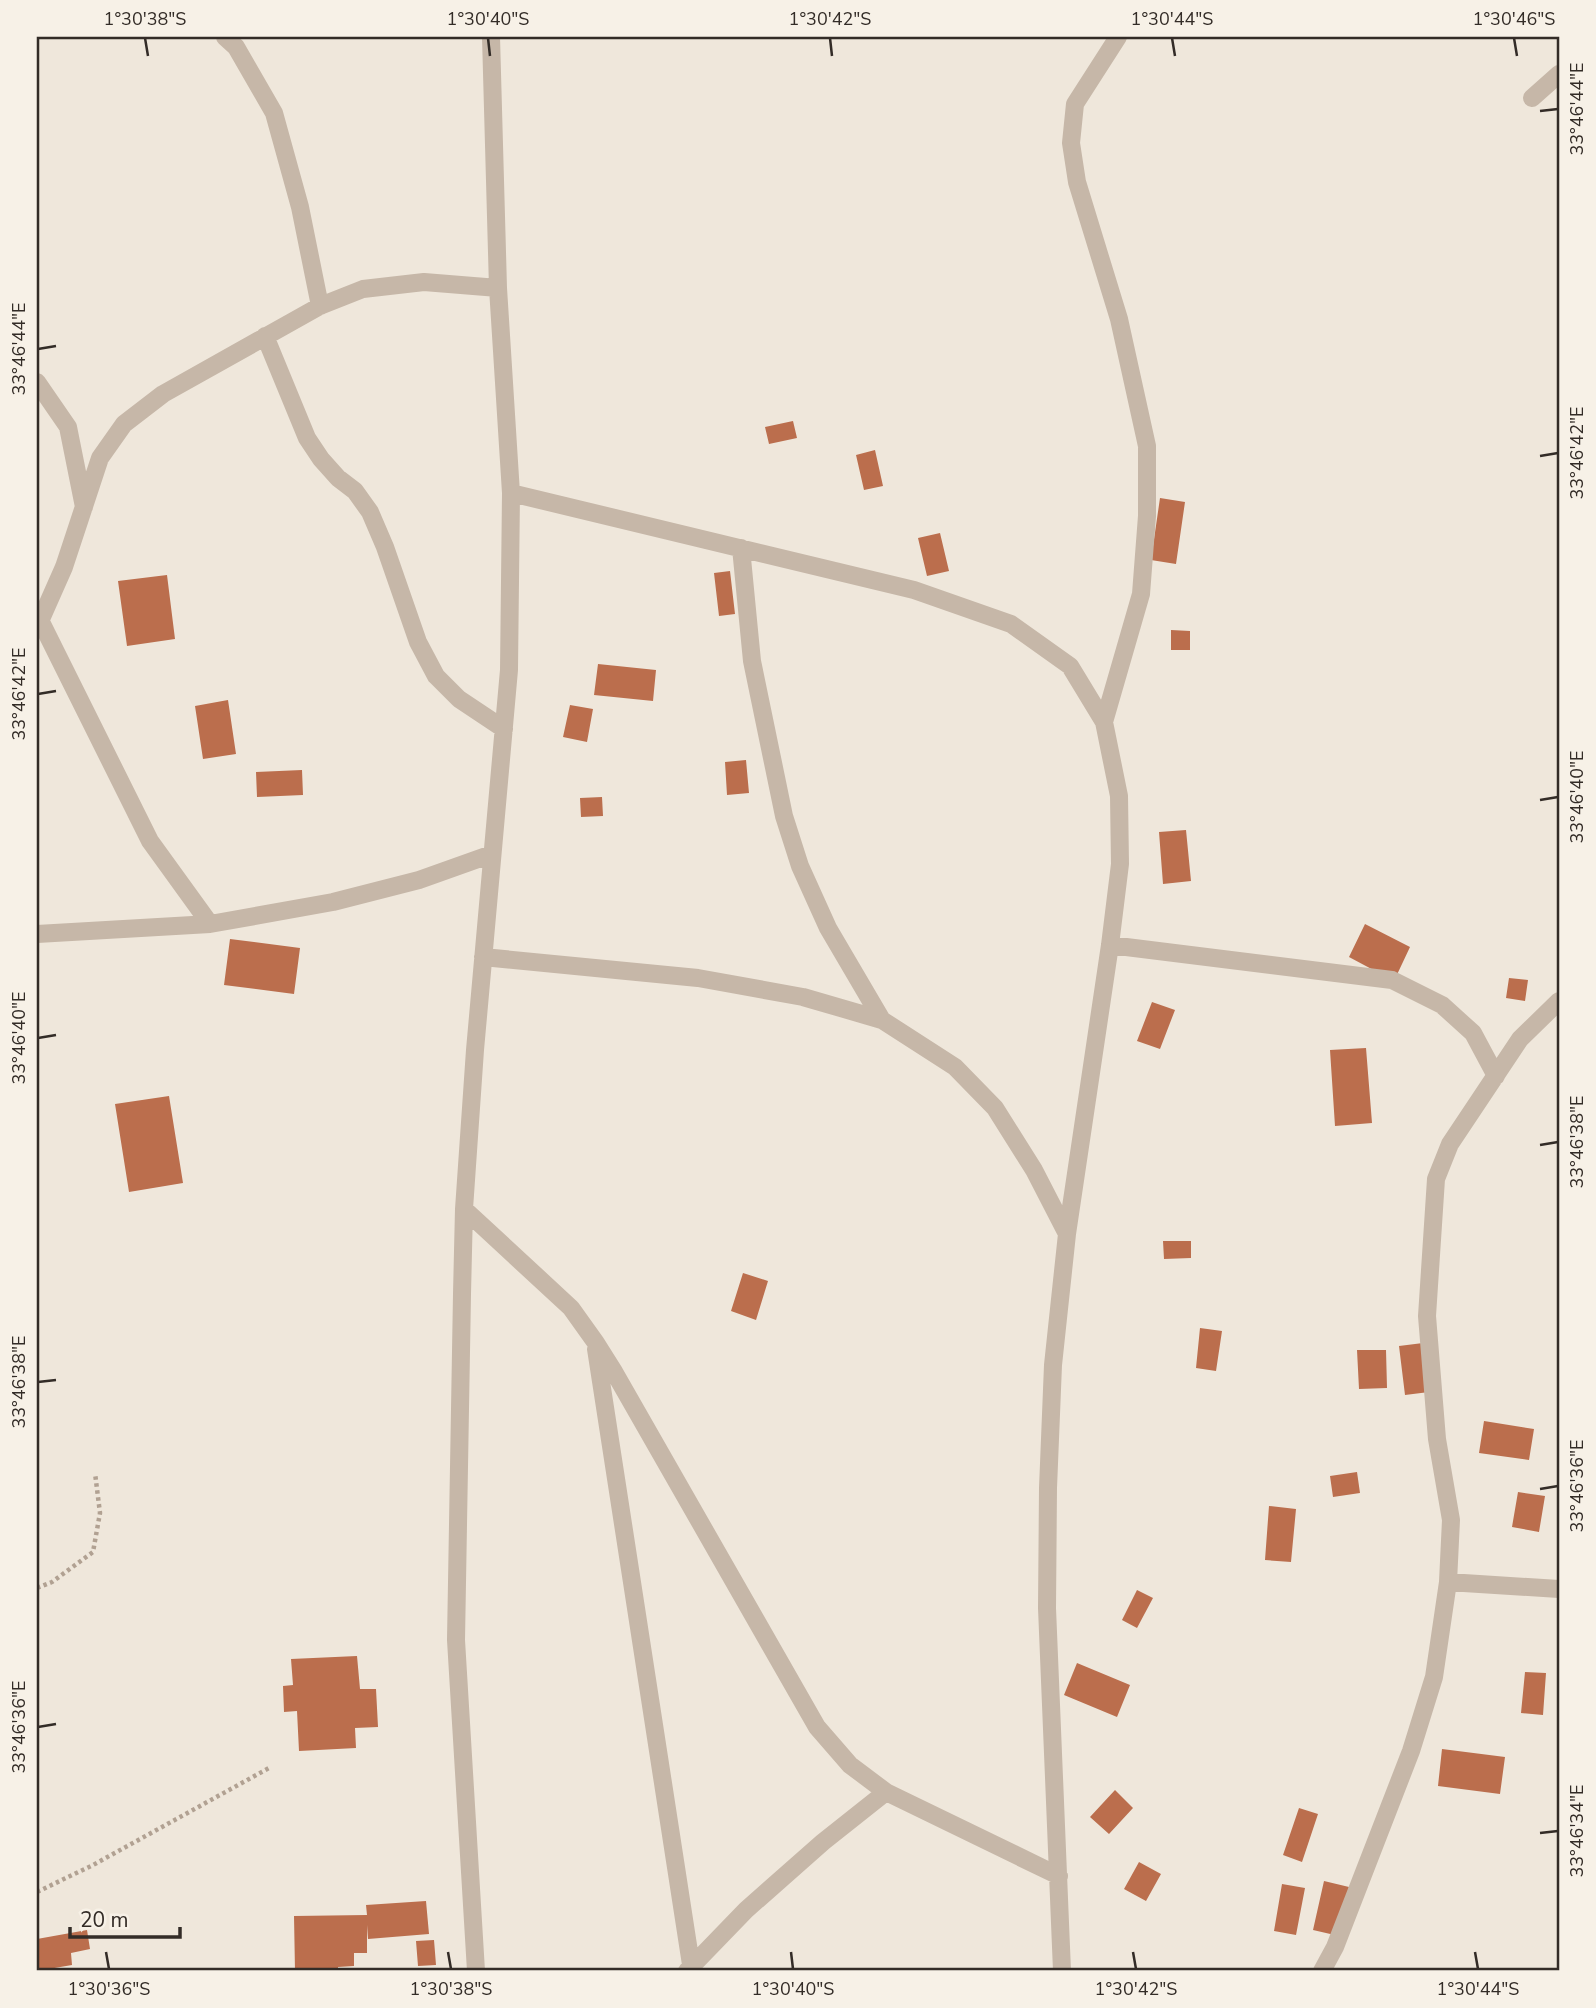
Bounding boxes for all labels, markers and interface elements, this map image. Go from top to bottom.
text: 1°30'38"S [104,7,186,31]
text: 1°30'40"S [447,7,529,31]
text: 1°30'42"S [789,7,871,31]
text: 1°30'44"S [1131,7,1213,31]
text: 1°30'46"S [1473,7,1555,31]
text: 33°46'44"E [1565,63,1589,156]
text: 33°46'44"E [7,303,31,396]
text: 33°46'42"E [1565,407,1589,500]
text: 33°46'42"E [7,648,31,741]
text: 33°46'40"E [1565,751,1589,844]
text: 33°46'40"E [7,992,31,1085]
text: 33°46'38"E [1565,1096,1589,1189]
text: 33°46'38"E [7,1336,31,1429]
text: 33°46'36"E [1565,1440,1589,1533]
text: 33°46'36"E [7,1681,31,1774]
text: 33°46'34"E [1565,1785,1589,1878]
scale bar [70,1896,180,1940]
text: 20 m [80,1906,129,1934]
text: 1°30'36"S [68,1977,150,2001]
text: 1°30'38"S [410,1977,492,2001]
text: 1°30'40"S [752,1977,834,2001]
text: 1°30'42"S [1095,1977,1177,2001]
text: 1°30'44"S [1437,1977,1519,2001]

